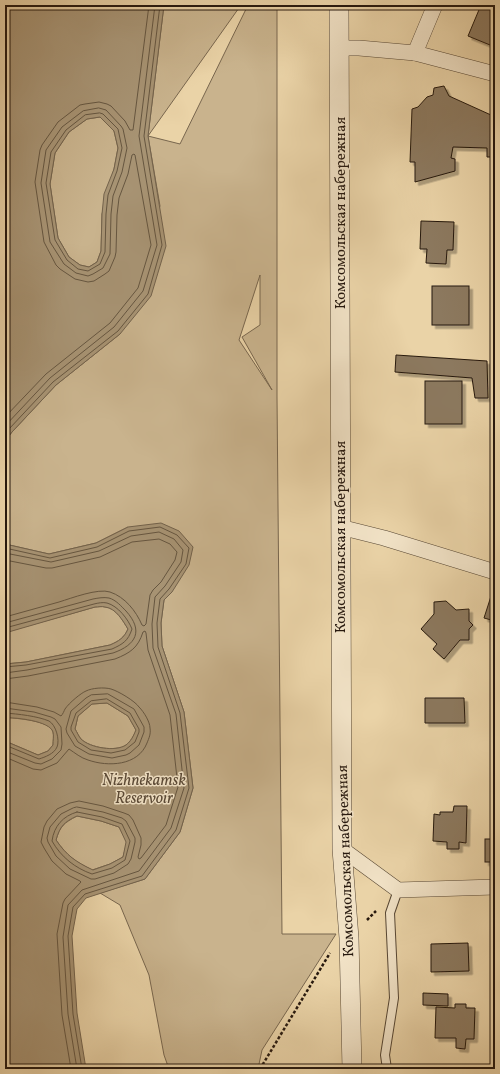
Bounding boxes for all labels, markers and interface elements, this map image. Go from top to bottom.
street label: Комсомольская набережная [331,117,352,309]
street label: Комсомольская набережная [331,441,352,633]
street label: Комсомольская набережная [333,764,360,957]
water label: Nizhnekamsk Reservoir [102,770,186,810]

